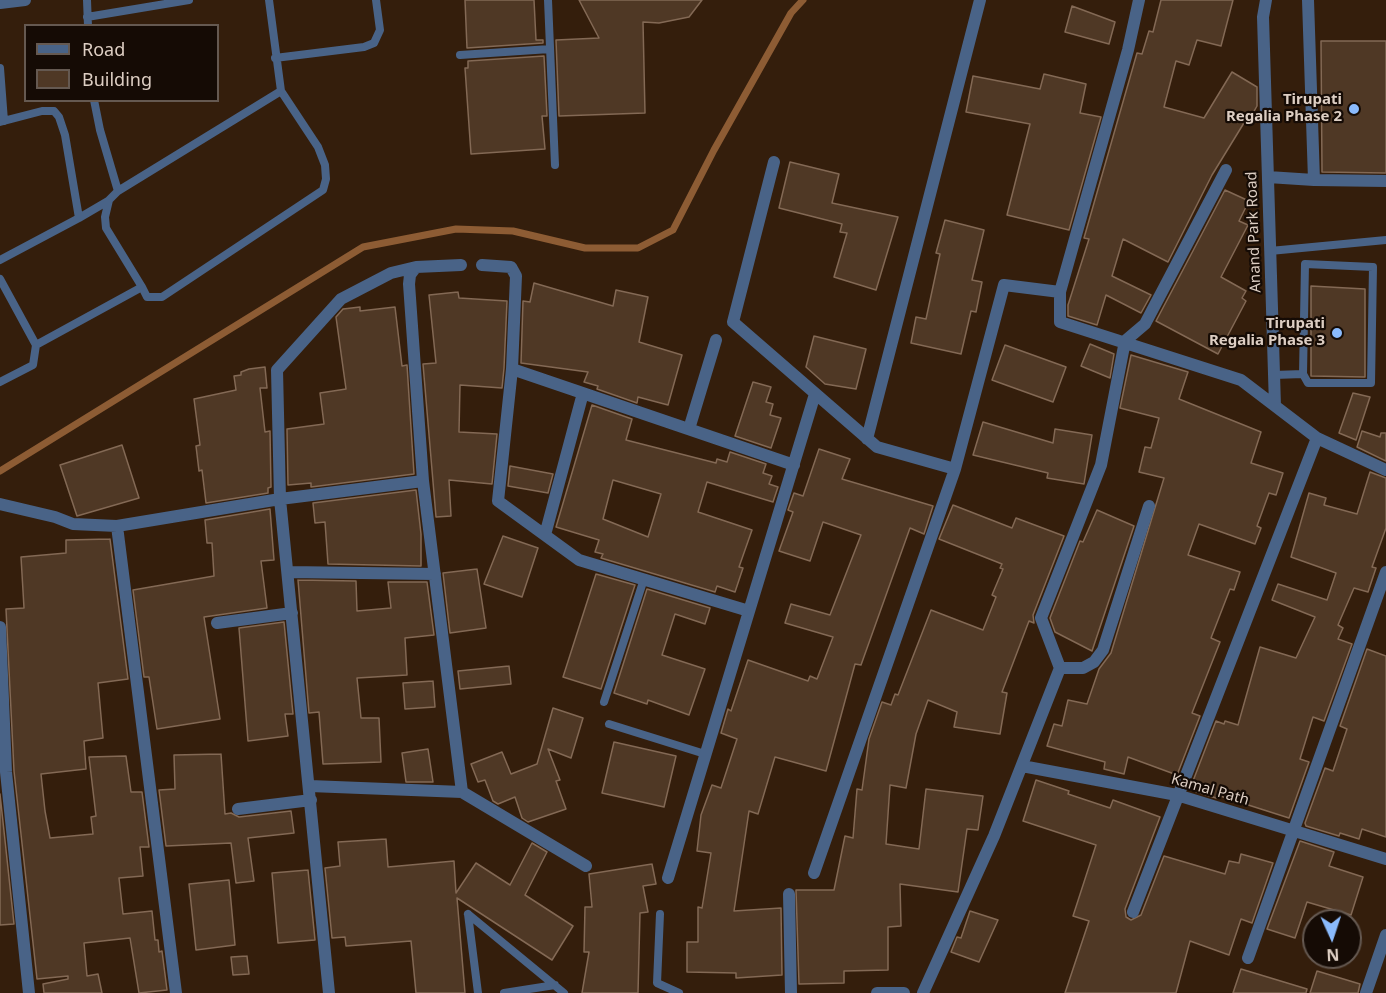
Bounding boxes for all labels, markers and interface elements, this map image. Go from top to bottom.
legend [24,24,219,102]
text: Road [82,37,125,61]
text: Building [82,67,152,91]
place label: Tirupati Regalia Phase 2 [1226,91,1342,126]
marker: Tirupati Regalia Phase 2 [1347,102,1361,116]
street label: Anand Park Road [1243,171,1265,293]
place label: Tirupati Regalia Phase 3 [1209,315,1325,350]
marker: Tirupati Regalia Phase 3 [1330,326,1344,340]
street label: Kamal Path [1169,770,1251,810]
north arrow [1302,909,1362,969]
text: N [1326,944,1340,966]

